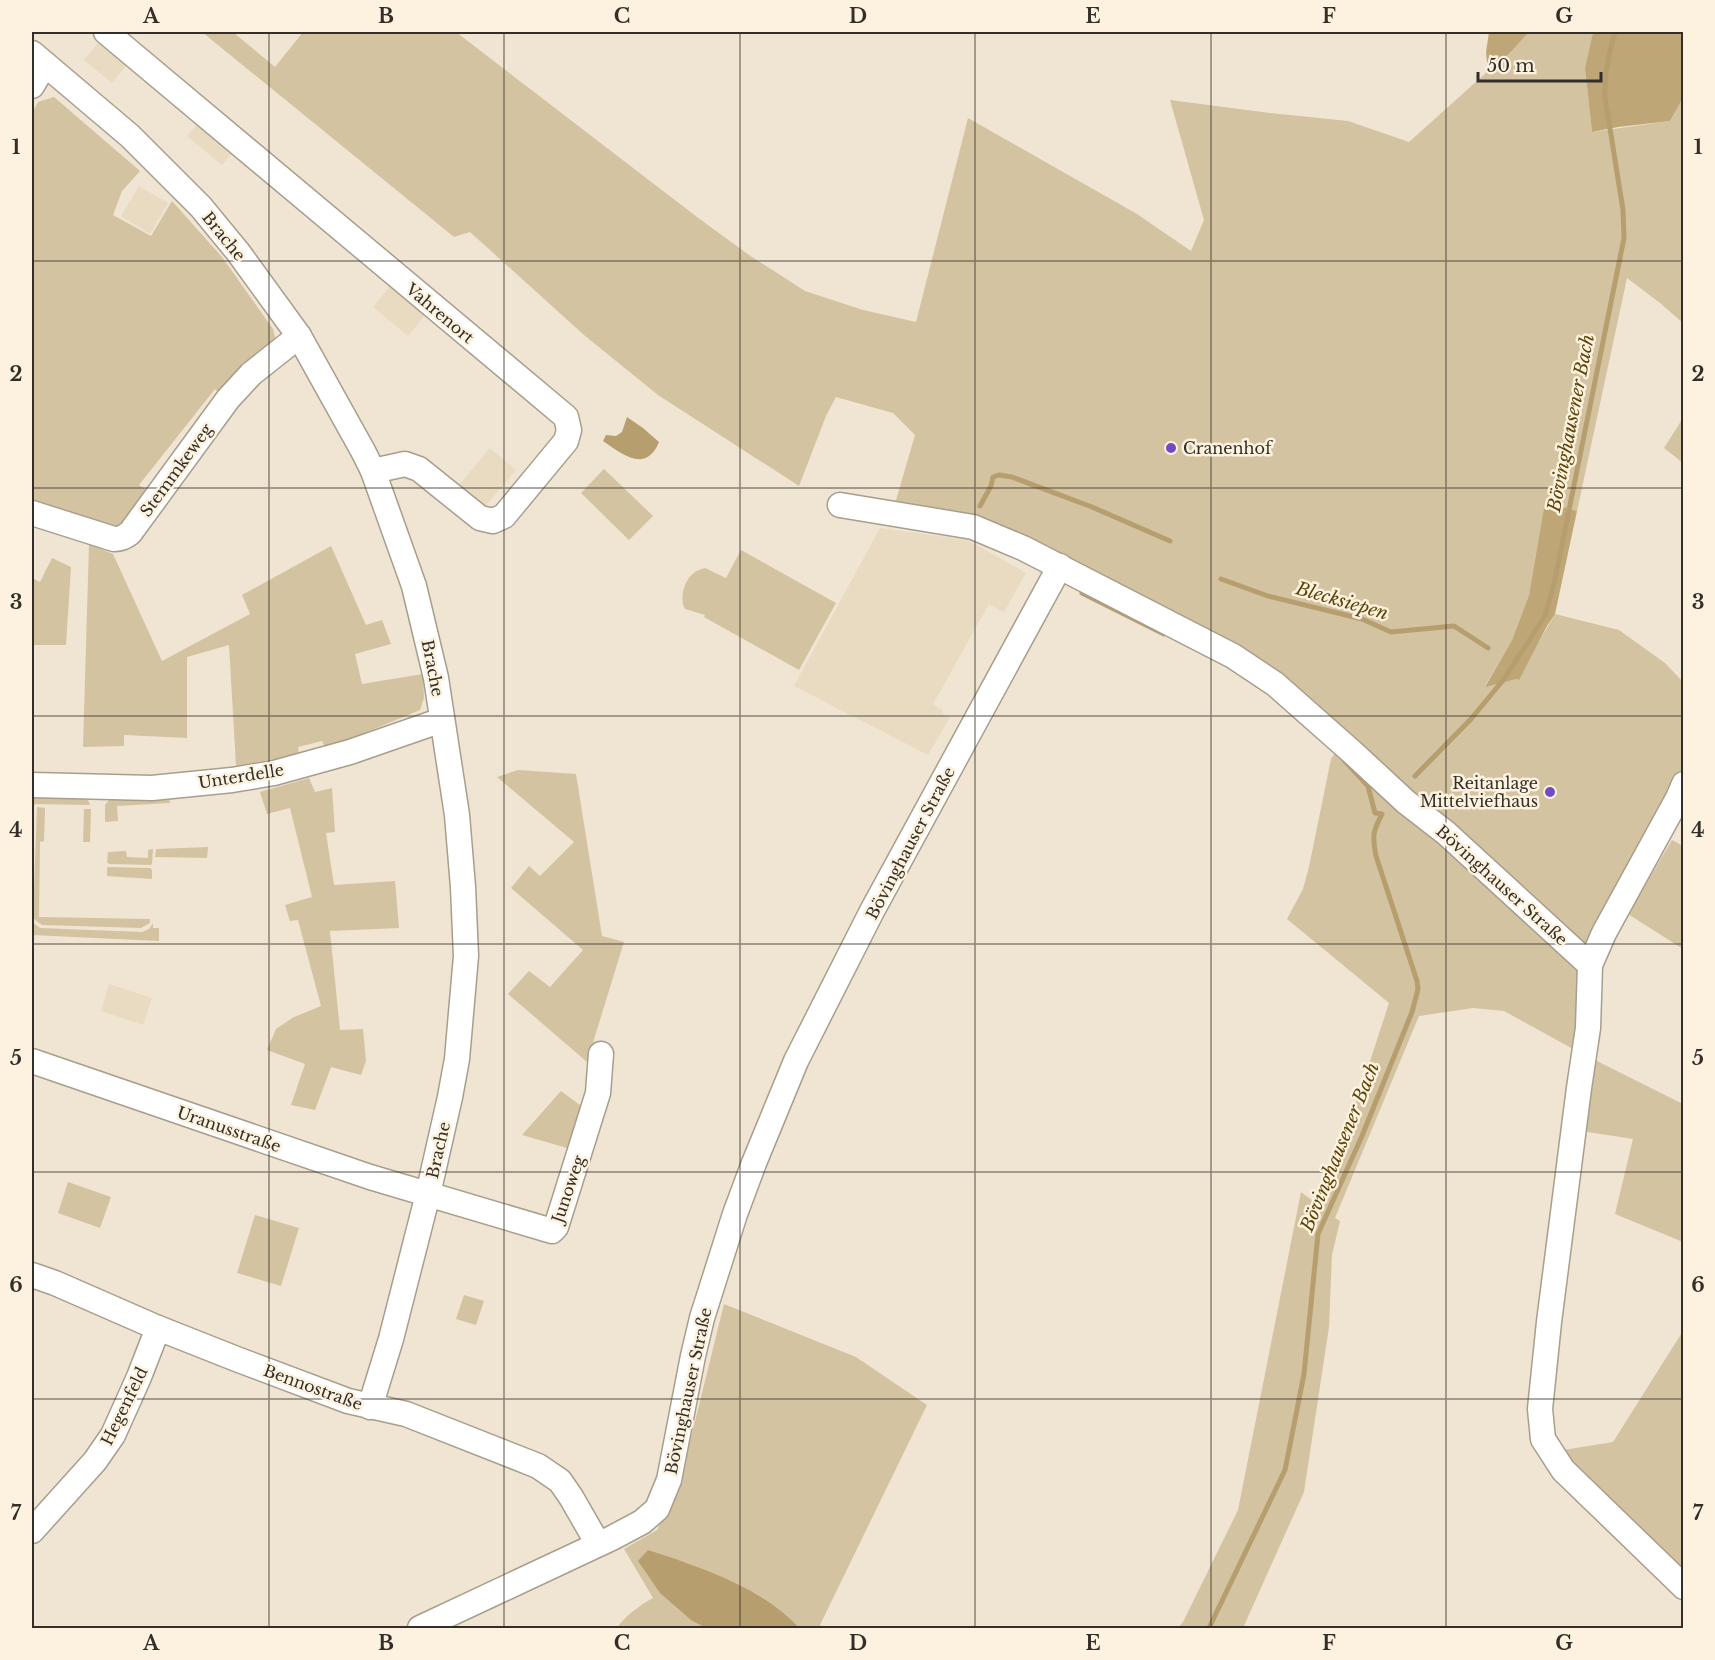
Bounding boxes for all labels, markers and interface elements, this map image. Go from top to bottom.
text: A [142,4,160,28]
text: B [378,4,394,28]
text: C [614,4,630,28]
text: D [849,4,867,28]
text: E [1085,4,1101,28]
text: F [1322,4,1336,28]
text: G [1555,4,1573,28]
scale bar [1478,45,1601,83]
text: 50 m [1487,55,1535,77]
text: 1 [12,135,21,159]
text: 1 [1694,135,1703,159]
street label: Brache [198,207,250,265]
street label: Vahrenort [401,278,478,347]
water label: Bövinghausener Bach [1543,332,1599,515]
text: 2 [9,362,23,386]
text: 2 [1691,362,1705,386]
street label: Stemmkeweg [136,419,217,520]
place label: Cranenhof [1183,438,1274,458]
marker: Cranenhof [1164,441,1178,455]
water label: Blecksiepen [1292,577,1391,625]
text: 3 [10,590,22,614]
text: 3 [1692,590,1704,614]
street label: Brache [418,638,448,698]
street label: Unterdelle [197,759,285,793]
street label: Bövinghauser Straße [861,763,959,923]
place label: Reitanlage Mittelviefhaus [1420,773,1538,811]
marker: Reitanlage Mittelviefhaus [1543,785,1557,799]
text: 4 [9,818,23,842]
text: 4 [1691,818,1705,842]
street label: Bövinghauser Straße [1432,821,1572,949]
text: 5 [10,1046,22,1070]
text: 5 [1692,1046,1704,1070]
water label: Bövinghausener Bach [1296,1059,1384,1236]
street label: Uranusstraße [174,1102,284,1156]
street label: Brache [422,1120,454,1180]
street label: Junoweg [547,1152,589,1227]
text: 6 [9,1273,23,1297]
text: 6 [1691,1273,1705,1297]
street label: Bövinghauser Straße [661,1306,715,1476]
street label: Bennostraße [261,1360,365,1414]
street label: Hegenfeld [96,1363,152,1449]
text: 7 [11,1501,22,1525]
text: 7 [1693,1501,1704,1525]
text: A [142,1631,160,1655]
text: B [378,1631,394,1655]
text: C [614,1631,630,1655]
text: D [849,1631,867,1655]
text: E [1085,1631,1101,1655]
text: F [1322,1631,1336,1655]
text: G [1555,1631,1573,1655]

